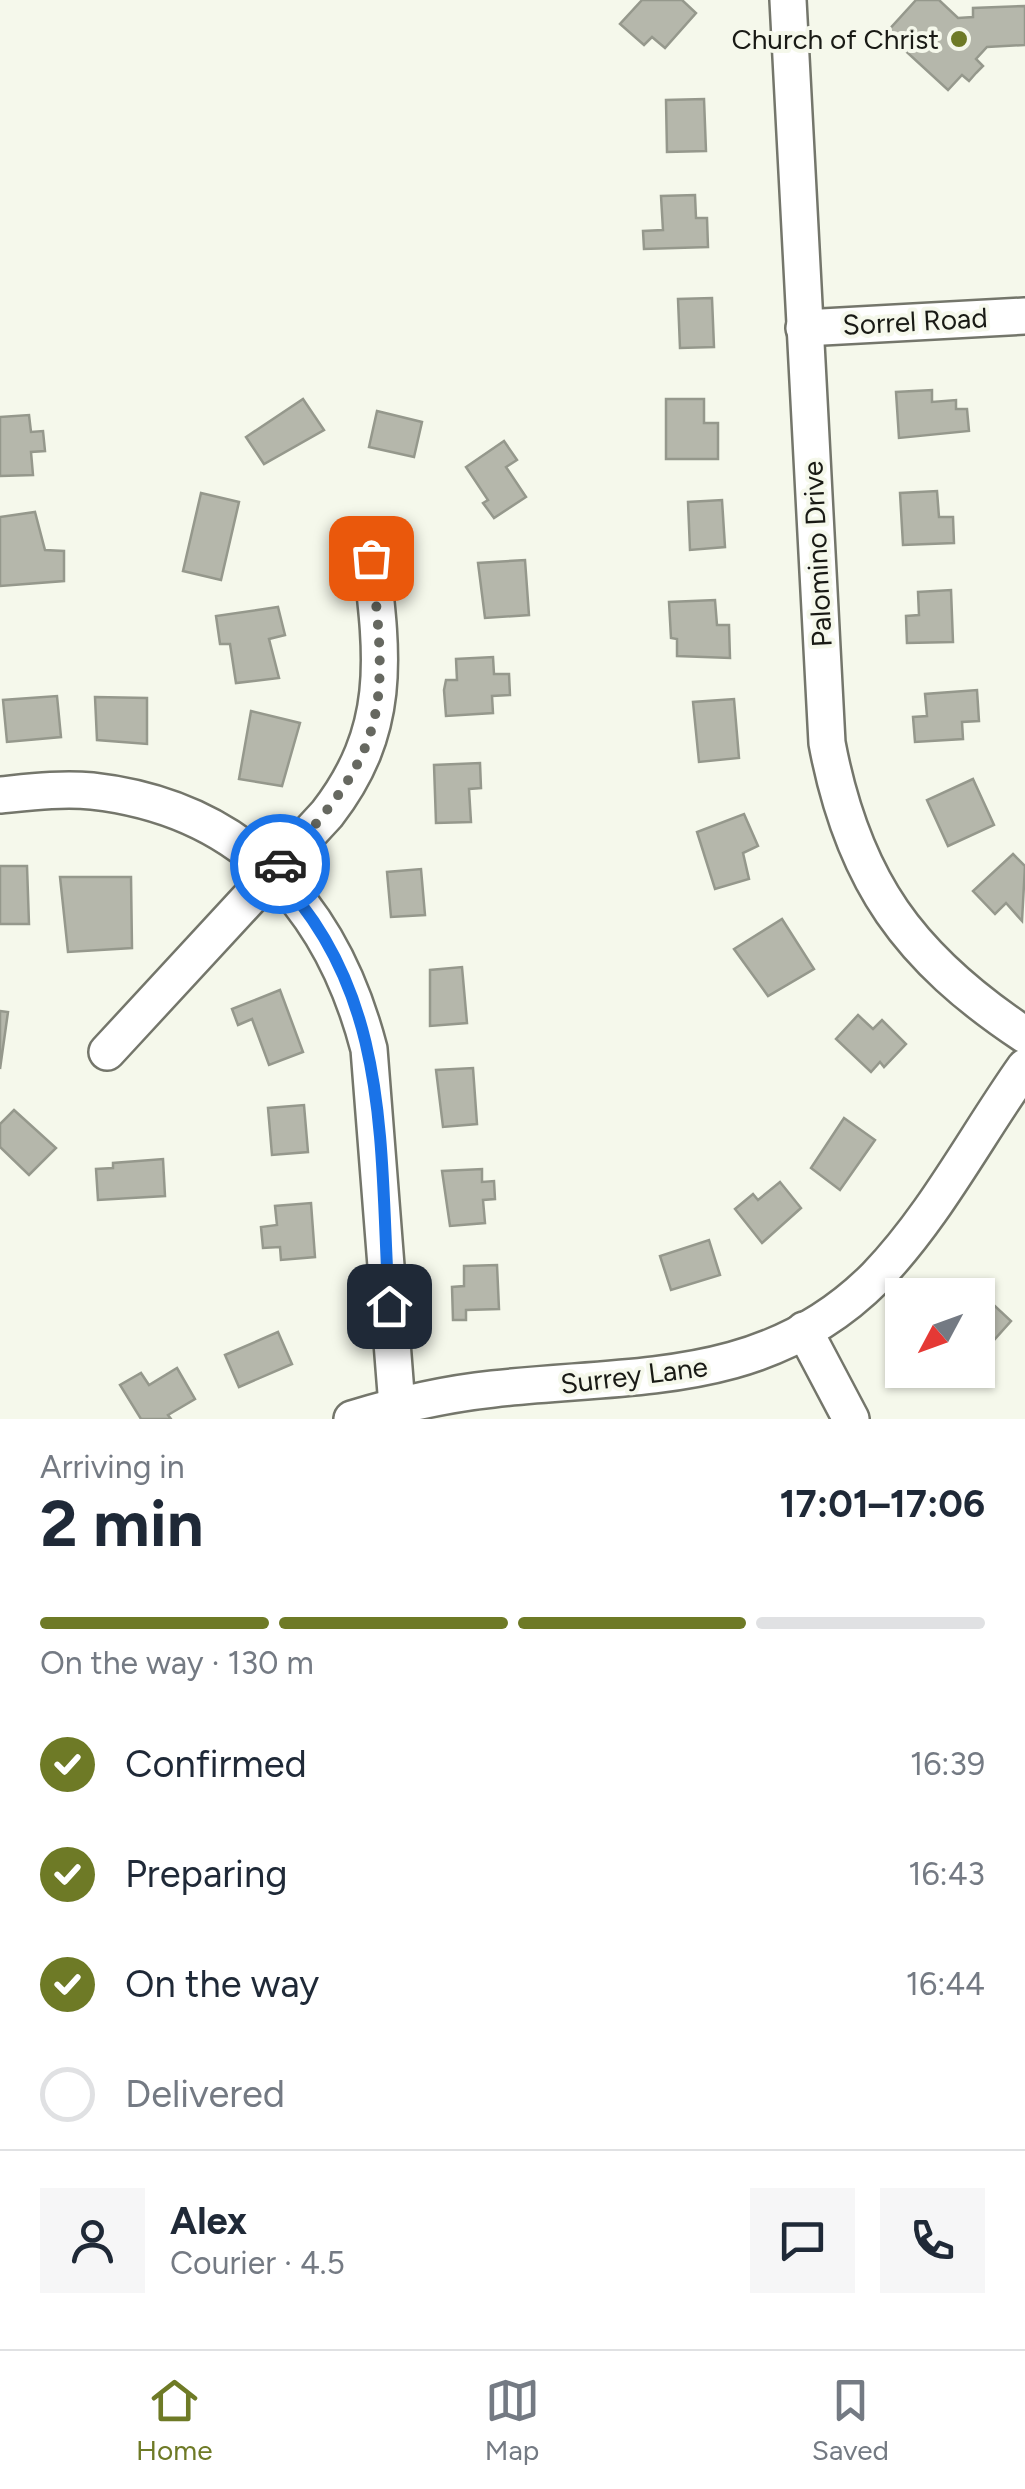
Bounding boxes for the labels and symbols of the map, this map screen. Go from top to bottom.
place label: Church of Christ [732,22,939,56]
marker: Church of Christ [948,28,970,50]
street label: Sorrel Road [842,300,988,342]
street label: Palomino Drive [795,460,839,648]
pin [329,516,414,601]
courier [230,814,330,914]
pin [347,1264,432,1349]
north arrow [885,1278,995,1388]
street label: Surrey Lane [558,1349,710,1401]

